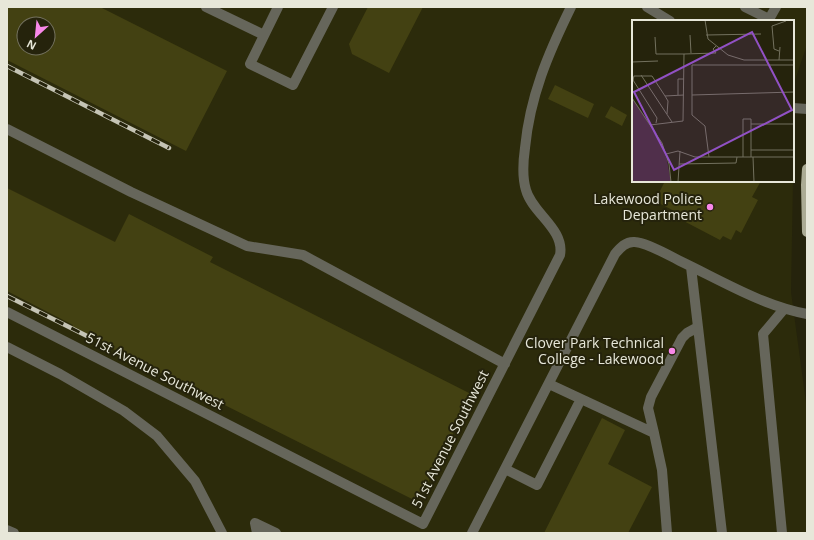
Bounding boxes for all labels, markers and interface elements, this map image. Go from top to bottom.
north arrow [16,16,56,56]
inset map [632,20,794,182]
text: N [24,37,39,54]
place label: Lakewood Police Department [593,189,702,224]
marker: Lakewood Police Department [705,202,715,212]
street label: 51st Avenue Southwest [83,328,227,414]
place label: Clover Park Technical College - Lakewood [525,333,664,368]
marker: Clover Park Technical College - Lakewood [667,346,677,356]
street label: 51st Avenue Southwest [407,367,493,511]

